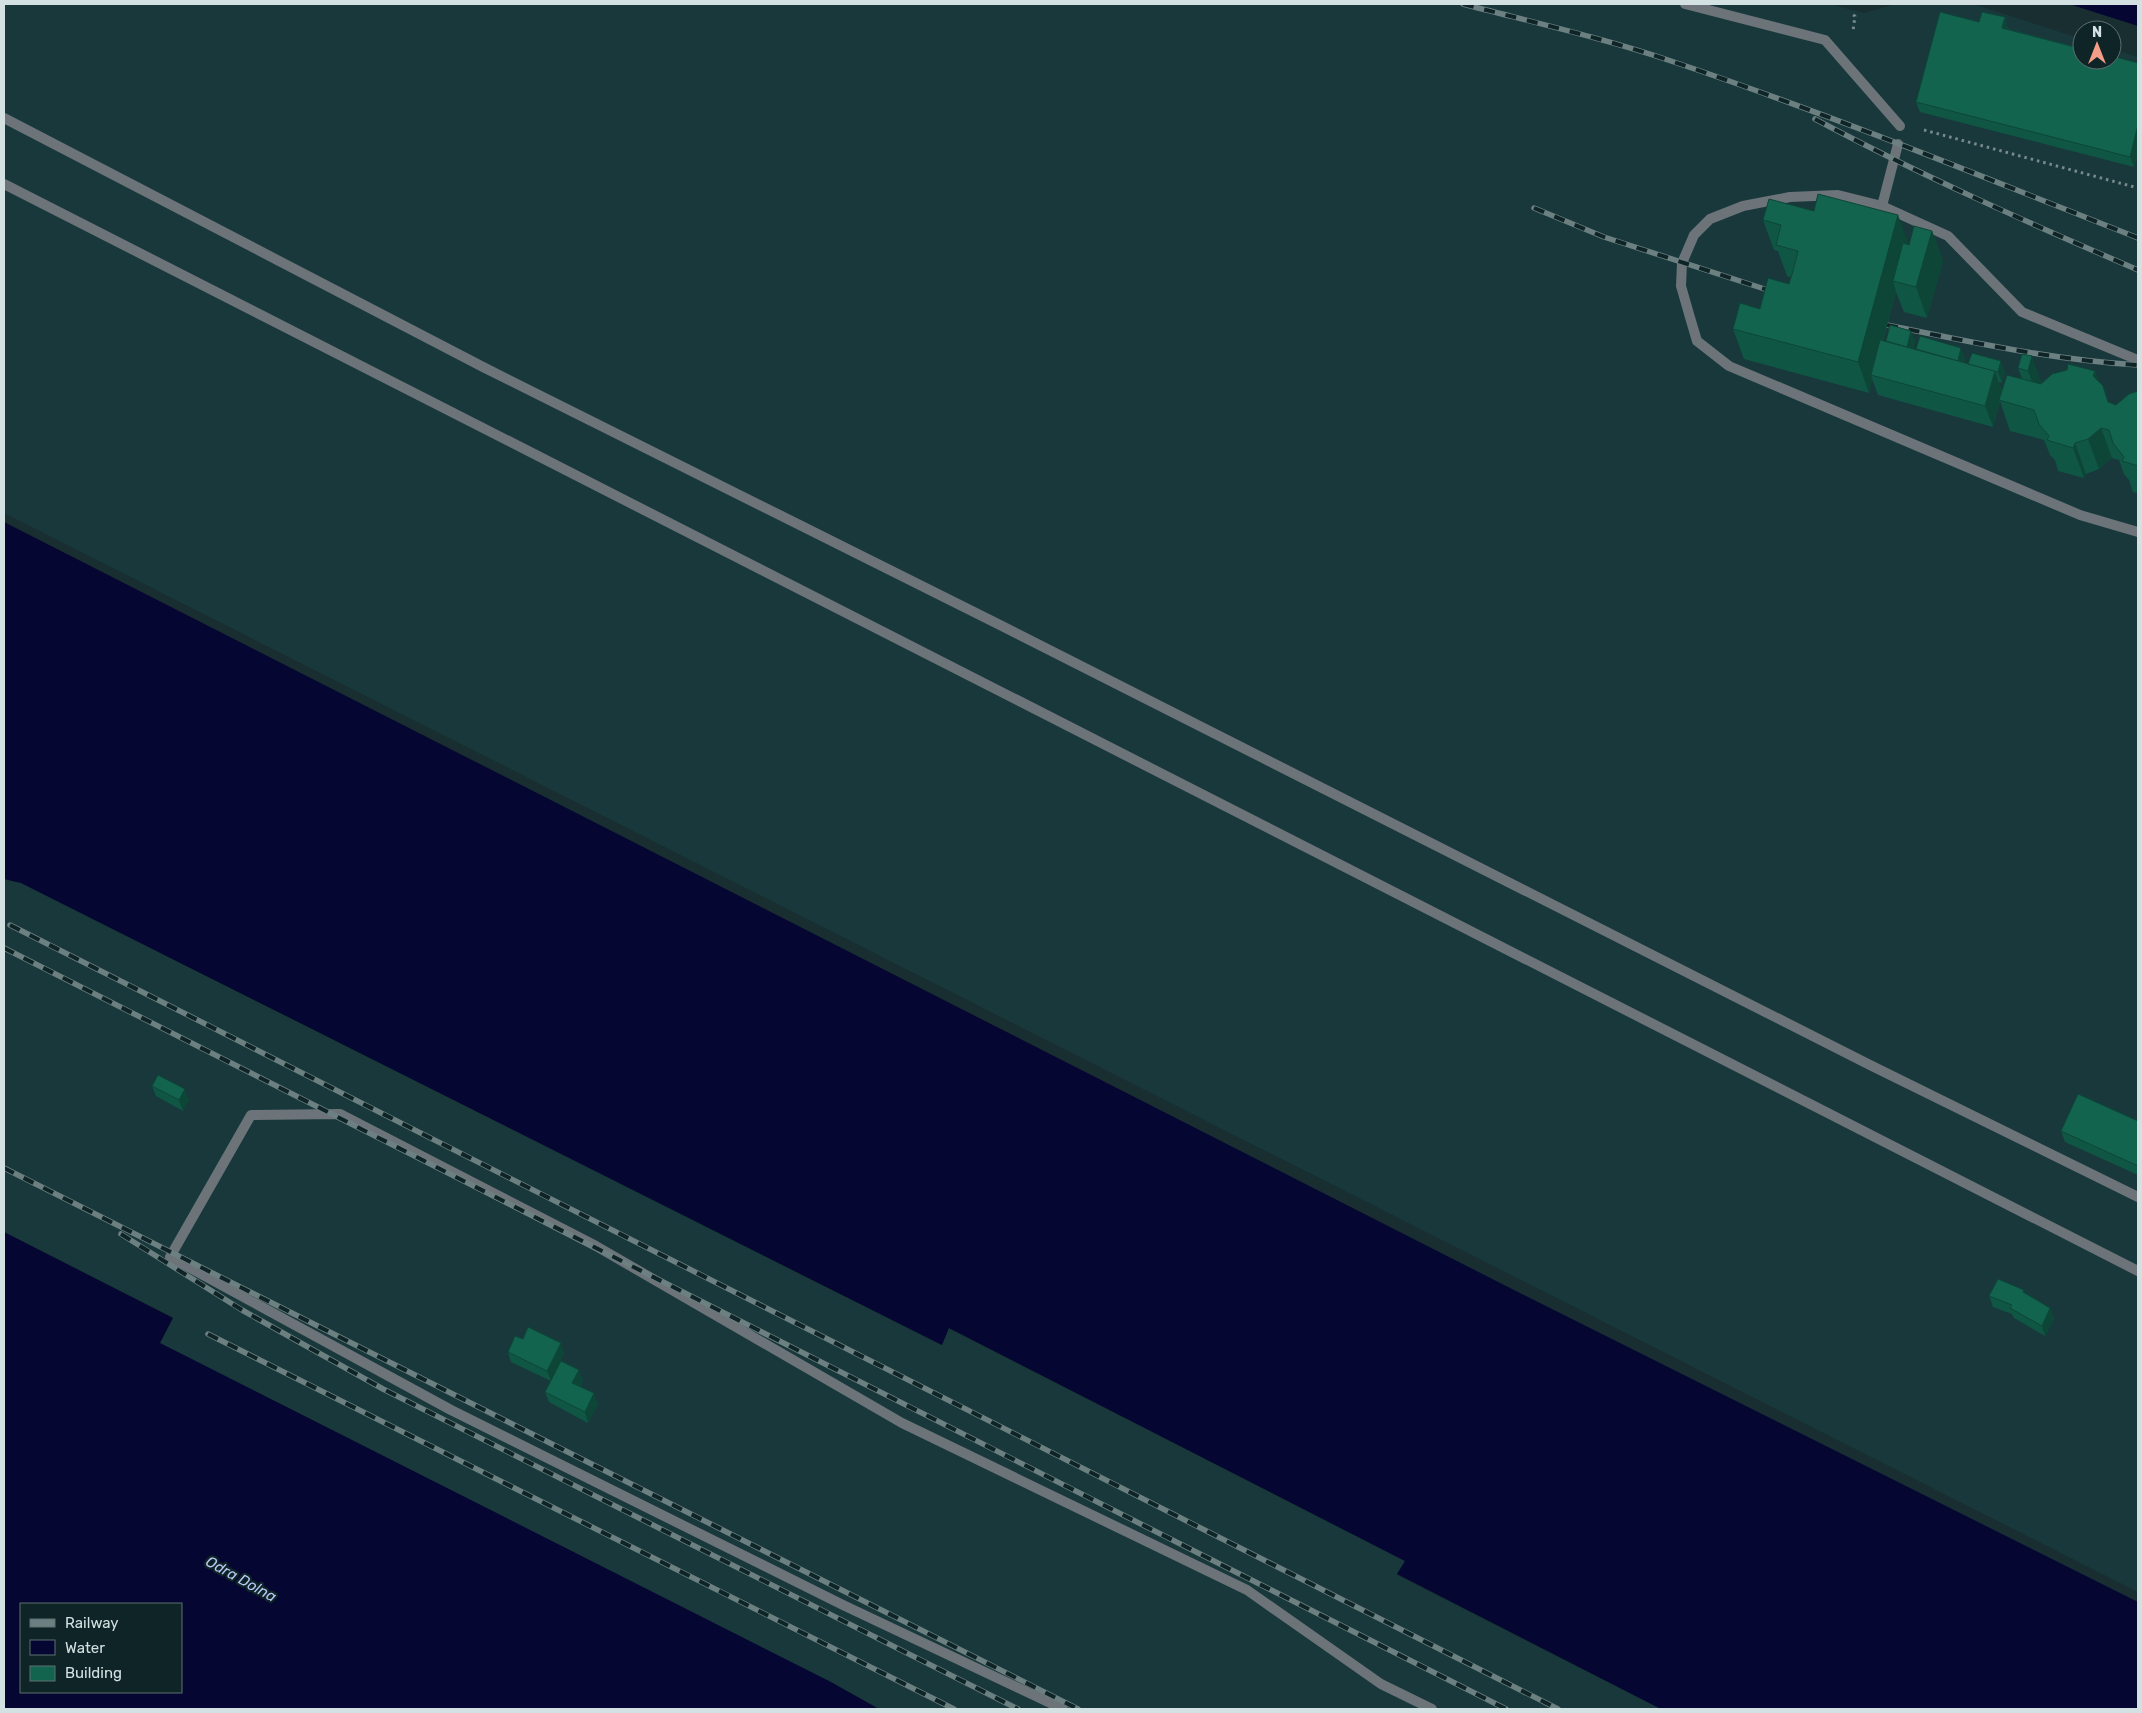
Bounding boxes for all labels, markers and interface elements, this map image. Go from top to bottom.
north arrow [2072,20,2122,70]
text: N [2092,24,2102,41]
water label: Odra Dolna [203,1552,280,1606]
legend [20,1603,182,1693]
text: Railway [65,1614,119,1632]
text: Water [65,1639,105,1657]
text: Building [65,1664,122,1682]

